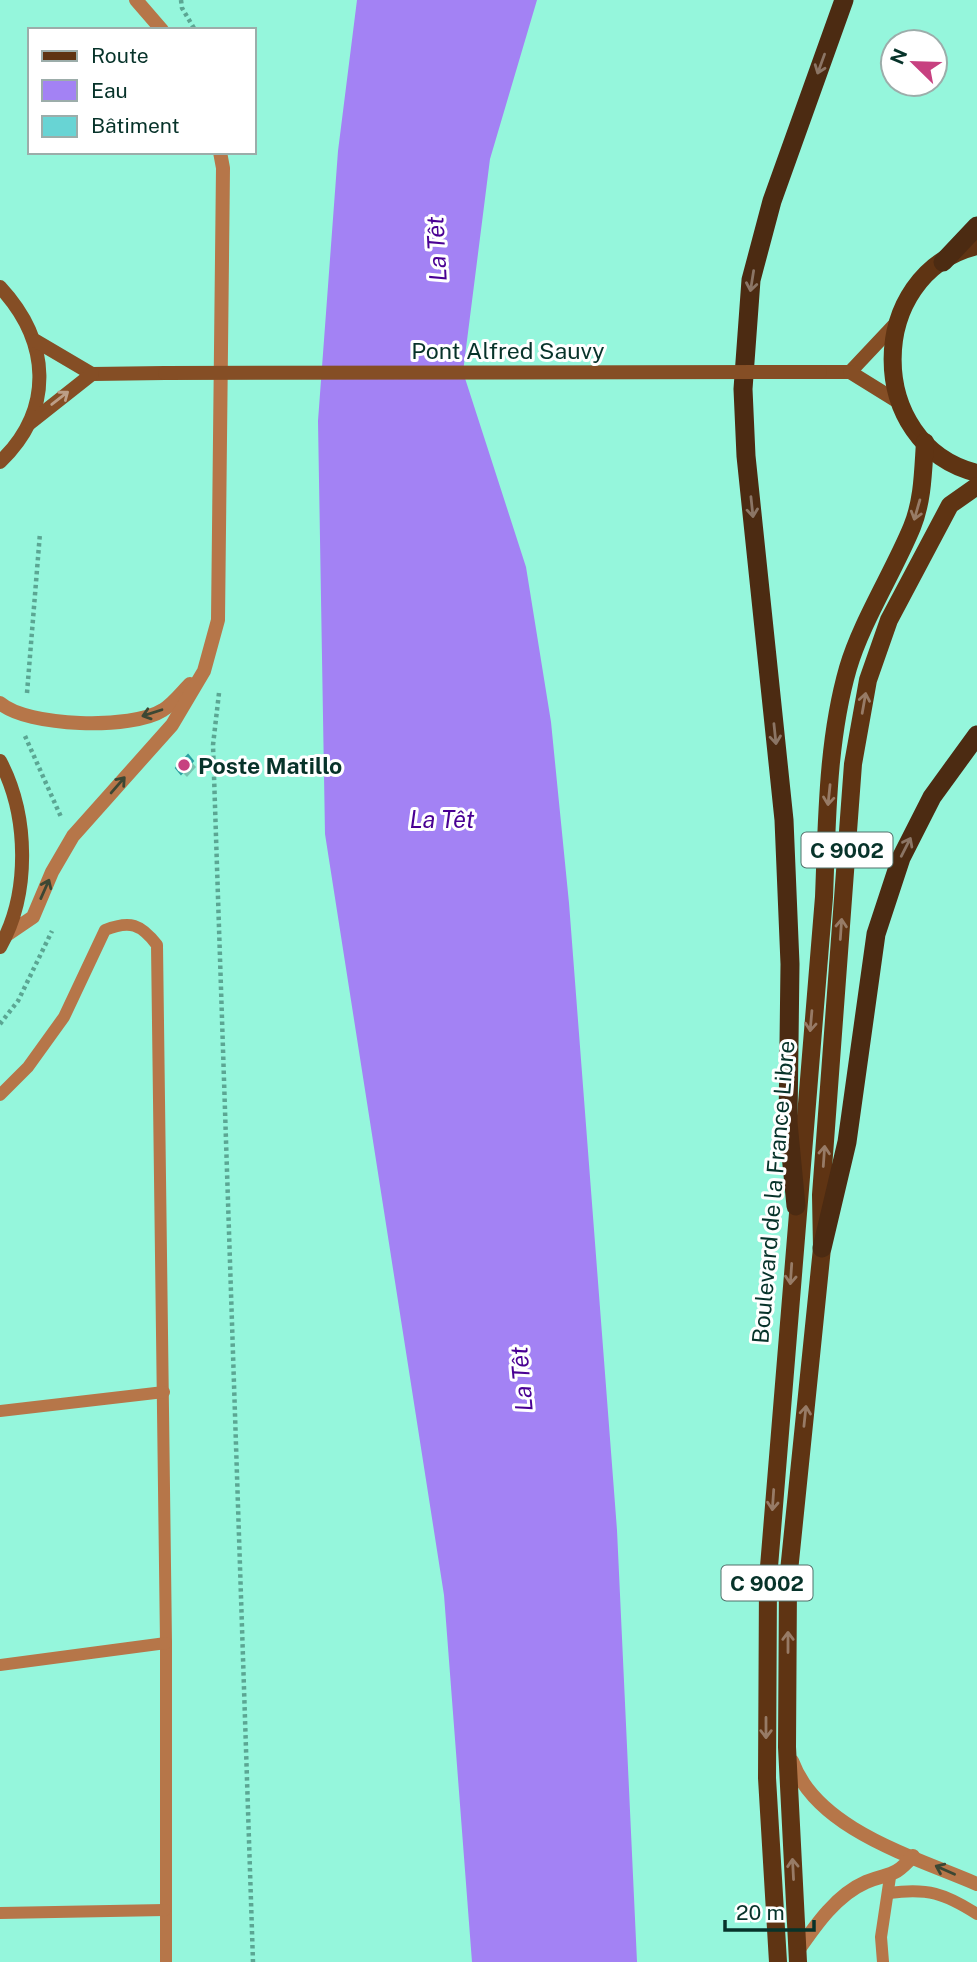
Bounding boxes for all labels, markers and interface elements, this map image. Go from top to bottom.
legend [28,28,256,154]
north arrow [879,28,949,98]
text: Route [91,43,149,68]
text: N [885,45,911,67]
one-way arrow [814,53,827,75]
text: Eau [91,78,128,103]
text: Bâtiment [91,113,180,138]
water label: La Têt [420,216,452,282]
one-way arrow [746,269,759,292]
street label: Pont Alfred Sauvy [411,337,605,364]
one-way arrow [51,390,69,406]
one-way arrow [745,496,758,518]
one-way arrow [910,498,923,521]
one-way arrow [858,692,871,715]
one-way arrow [142,708,164,721]
one-way arrow [769,722,782,744]
place label: Poste Matillo [198,752,342,779]
marker: Poste Matillo [176,757,192,773]
one-way arrow [110,776,126,794]
one-way arrow [822,783,835,805]
water label: La Têt [409,805,475,833]
road number: C 9002 [802,832,892,868]
one-way arrow [900,837,914,858]
one-way arrow [39,879,52,900]
one-way arrow [835,918,848,941]
one-way arrow [804,1010,817,1032]
street label: Boulevard de la France Libre [746,1039,800,1345]
one-way arrow [818,1145,831,1168]
one-way arrow [784,1262,797,1284]
water label: La Têt [504,1345,538,1413]
one-way arrow [799,1405,812,1427]
one-way arrow [767,1489,780,1512]
road number: C 9002 [722,1566,812,1600]
one-way arrow [781,1631,795,1654]
one-way arrow [759,1716,773,1739]
one-way arrow [786,1858,799,1881]
one-way arrow [935,1863,956,1876]
scale bar [725,1888,814,1932]
text: 20 m [736,1900,785,1925]

